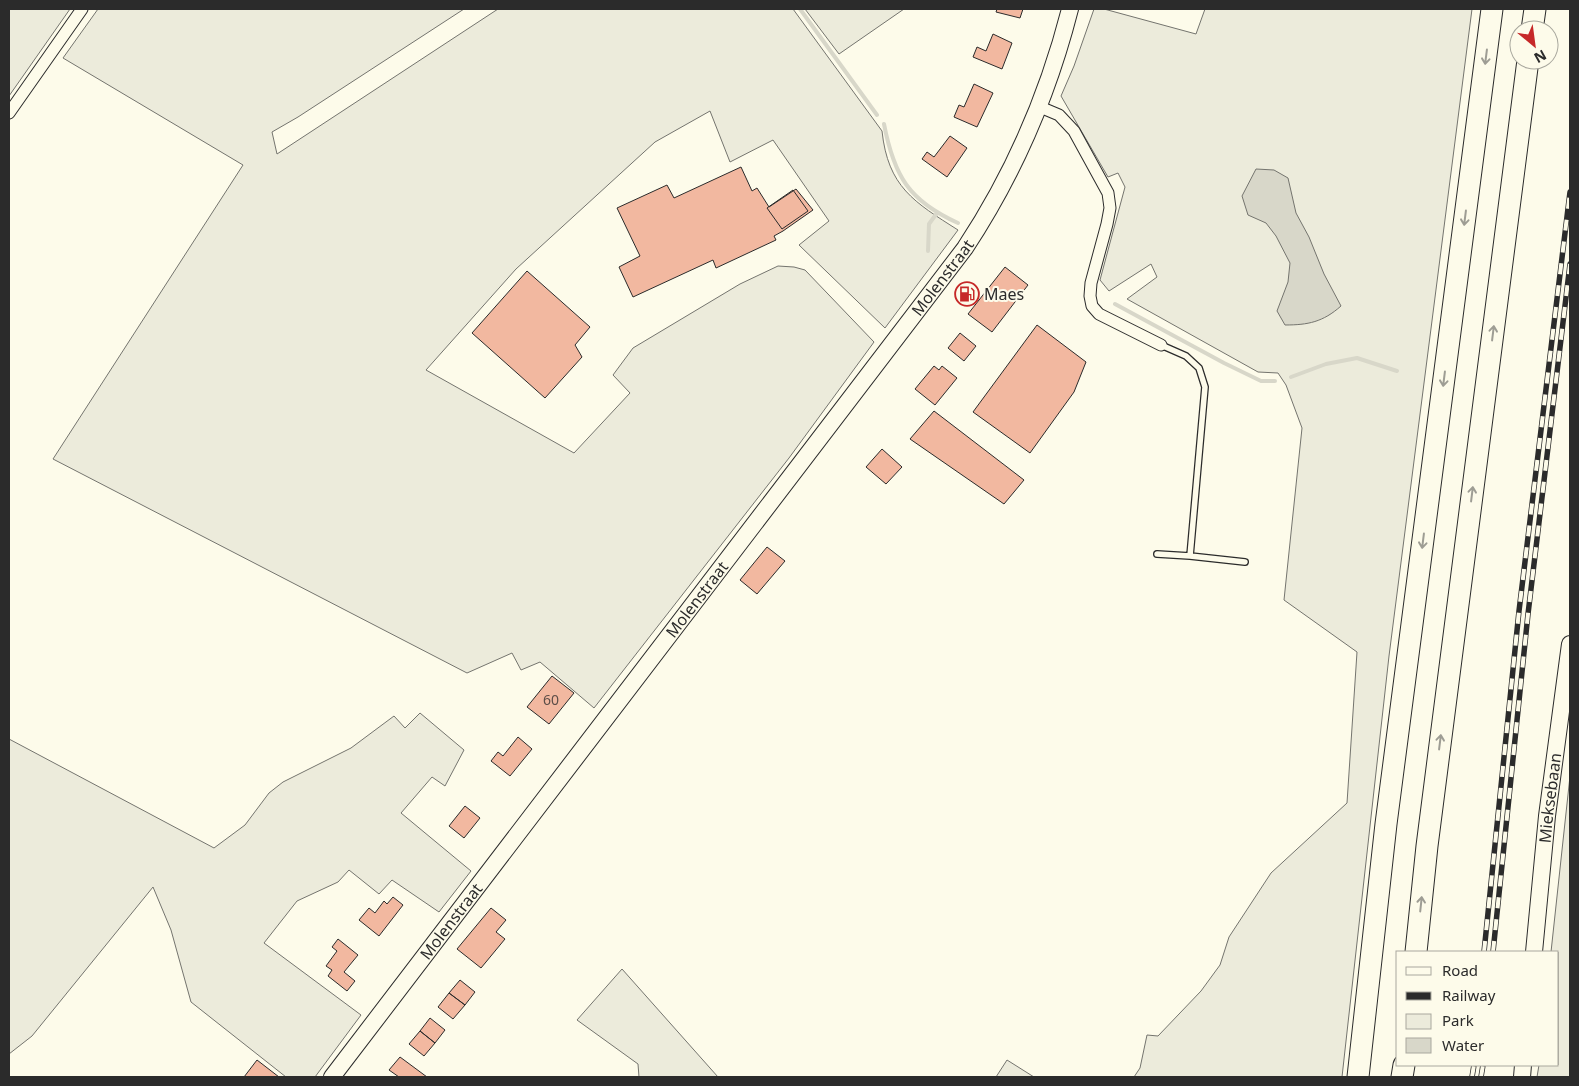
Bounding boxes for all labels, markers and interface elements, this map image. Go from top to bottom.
north arrow [1509,20,1559,70]
text: N [1531,46,1550,68]
one-way arrow [1481,49,1491,65]
one-way arrow [1460,210,1470,226]
street label: Molenstraat [906,235,979,320]
fuel station icon: Maes [954,281,980,307]
place label: Maes [984,283,1024,305]
one-way arrow [1488,326,1498,342]
one-way arrow [1439,371,1449,387]
one-way arrow [1467,487,1477,503]
one-way arrow [1418,532,1428,548]
street label: Molenstraat [660,556,733,642]
house number: 60 [543,690,559,709]
one-way arrow [1435,735,1445,751]
street label: Mieksebaan [1533,751,1566,844]
street label: Molenstraat [415,878,487,964]
one-way arrow [1416,896,1426,912]
legend [1396,951,1559,1066]
text: Road [1442,960,1478,980]
text: Railway [1442,985,1496,1005]
text: Park [1442,1010,1474,1030]
text: Water [1442,1035,1484,1055]

